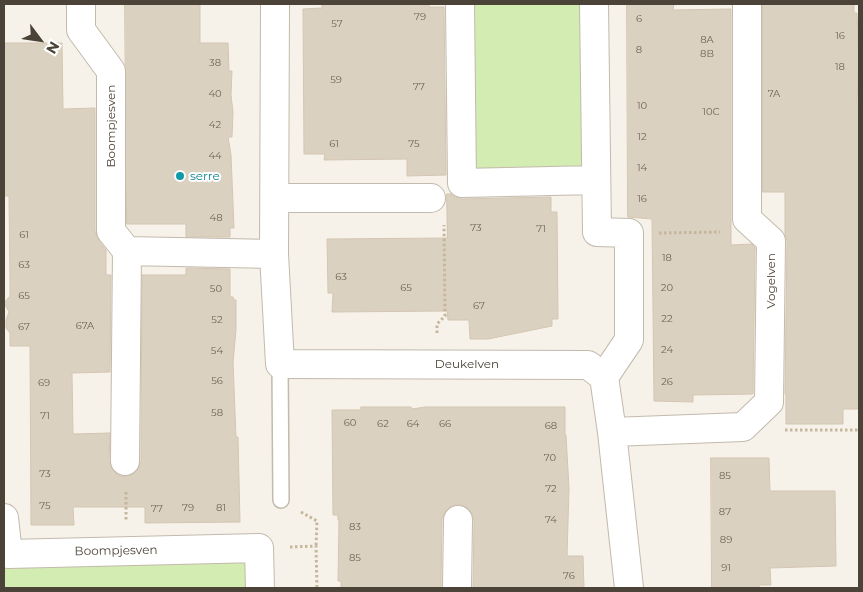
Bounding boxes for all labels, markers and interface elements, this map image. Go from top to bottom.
house number: 79 [414,11,426,23]
house number: 6 [636,13,642,25]
north arrow [15,15,65,65]
house number: 57 [331,18,343,30]
house number: 16 [835,30,845,42]
house number: 8A [700,34,714,46]
text: N [42,38,63,57]
house number: 8 [636,44,642,56]
house number: 8B [700,48,714,60]
house number: 38 [209,57,221,69]
house number: 18 [835,61,845,73]
house number: 59 [330,74,342,86]
house number: 77 [413,81,425,93]
street label: Boompjesven [104,85,118,167]
house number: 40 [208,88,222,100]
house number: 7A [768,88,780,100]
house number: 10 [637,100,647,112]
house number: 10C [702,106,720,118]
house number: 42 [209,119,221,131]
house number: 12 [637,131,647,143]
house number: 61 [329,138,339,150]
house number: 75 [408,138,420,150]
house number: 44 [208,150,222,162]
house number: 14 [637,162,647,174]
place label: serre [190,169,220,183]
marker: serre [174,170,186,182]
house number: 16 [637,193,647,205]
house number: 48 [209,212,223,224]
house number: 73 [470,222,482,234]
house number: 71 [536,223,546,235]
house number: 61 [19,229,29,241]
house number: 18 [662,252,672,264]
street label: Vogelven [764,253,778,309]
house number: 63 [18,259,30,271]
house number: 63 [335,271,347,283]
house number: 65 [400,282,412,294]
house number: 20 [661,282,673,294]
house number: 50 [210,283,222,295]
house number: 65 [18,290,30,302]
house number: 67 [473,300,485,312]
house number: 22 [661,313,673,325]
house number: 52 [211,314,223,326]
house number: 67A [76,320,94,332]
house number: 67 [18,321,30,333]
house number: 24 [661,344,673,356]
house number: 54 [211,345,223,357]
street label: Deukelven [435,357,499,371]
house number: 56 [211,375,223,387]
house number: 26 [661,376,673,388]
house number: 69 [38,377,50,389]
house number: 58 [211,407,223,419]
house number: 71 [40,410,50,422]
house number: 60 [344,417,356,429]
house number: 62 [377,418,389,430]
house number: 64 [407,418,419,430]
house number: 66 [439,418,451,430]
house number: 68 [545,420,557,432]
house number: 70 [544,452,556,464]
house number: 73 [39,468,51,480]
house number: 85 [719,470,731,482]
house number: 72 [545,483,557,495]
house number: 75 [39,500,51,512]
house number: 79 [182,502,194,514]
house number: 81 [216,502,226,514]
house number: 77 [151,503,163,515]
house number: 87 [719,506,731,518]
house number: 74 [545,514,557,526]
house number: 83 [349,521,361,533]
house number: 89 [720,534,732,546]
street label: Boompjesven [74,543,158,559]
house number: 85 [349,552,361,564]
house number: 91 [721,562,731,574]
house number: 76 [563,570,575,582]

